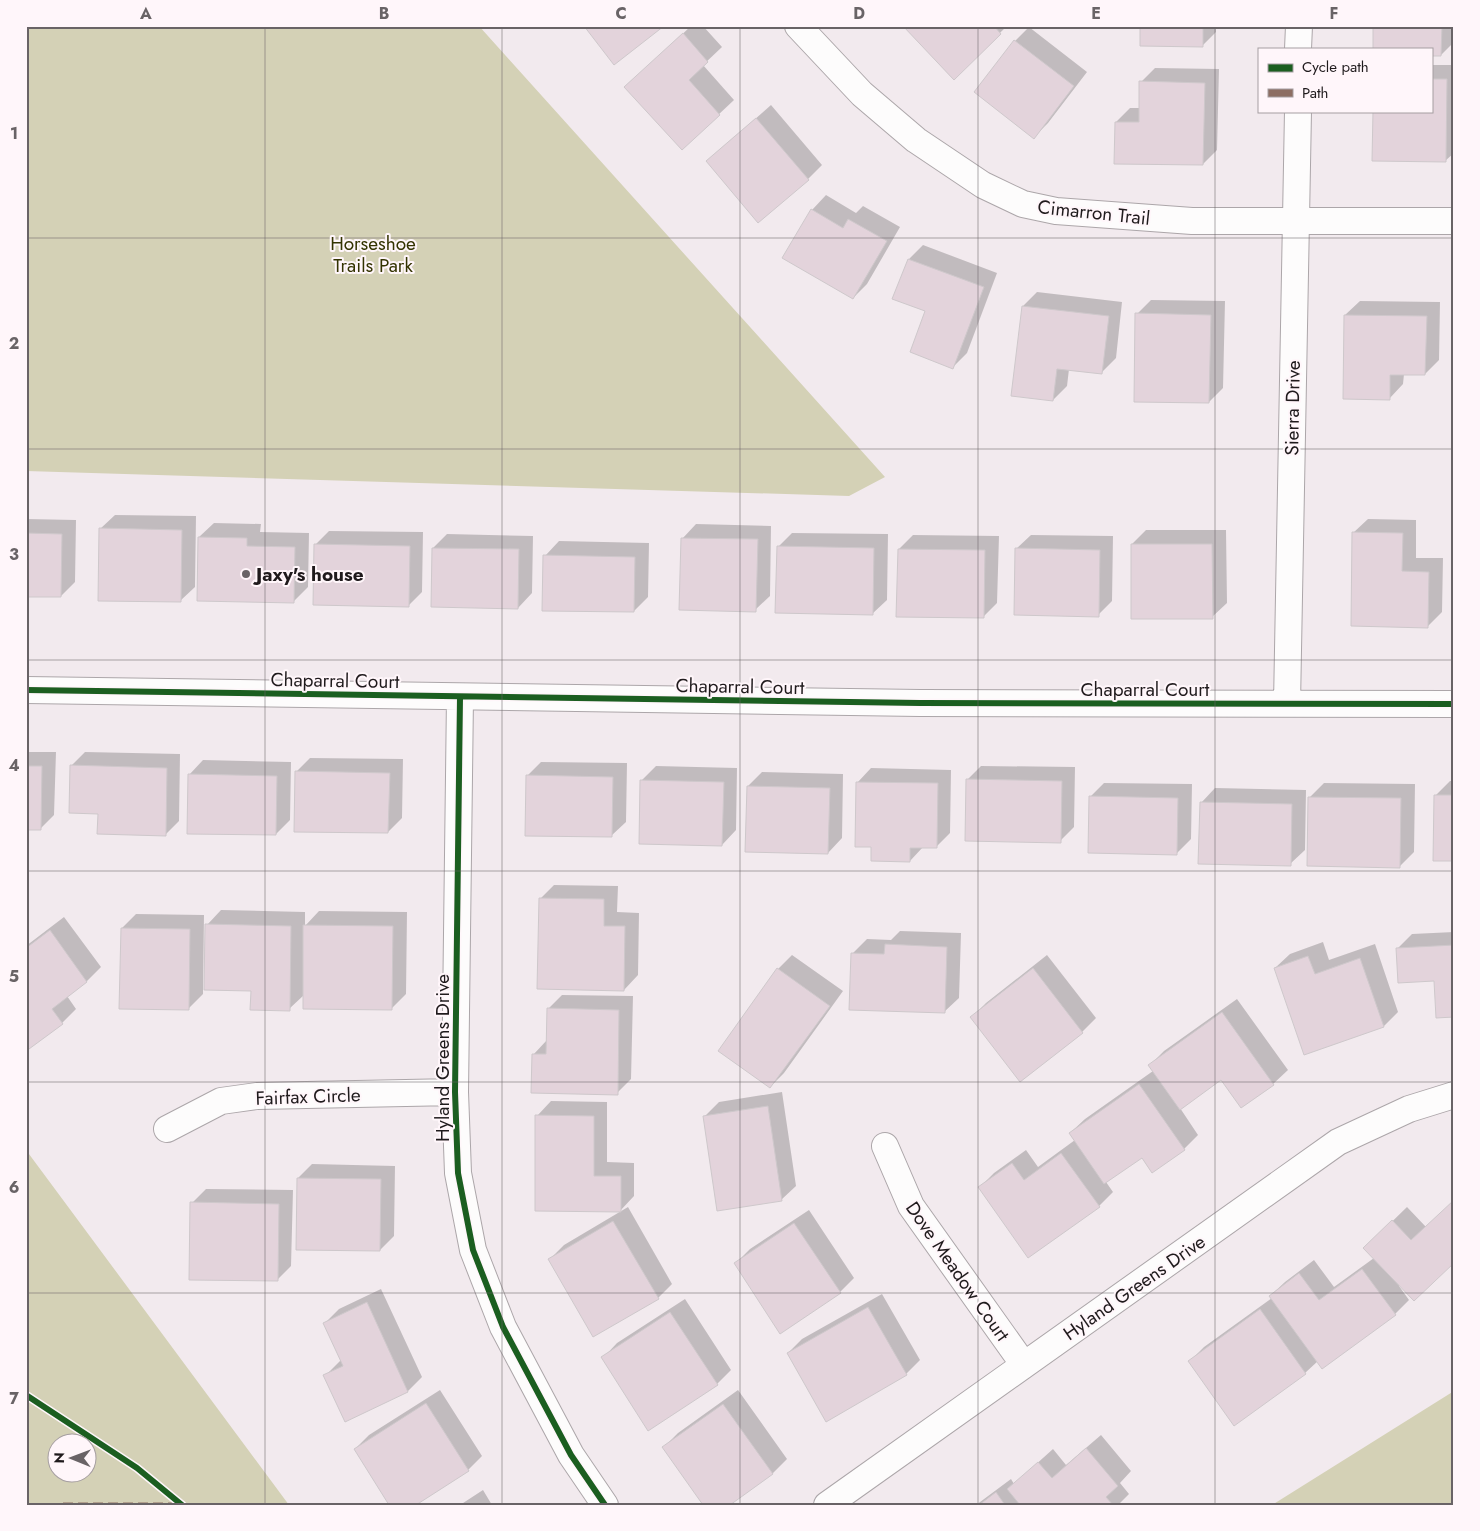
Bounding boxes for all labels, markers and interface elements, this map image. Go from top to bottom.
text: A [139,2,152,25]
text: B [379,2,389,25]
text: C [615,2,627,25]
text: D [853,2,865,25]
text: E [1091,2,1101,25]
text: F [1330,2,1338,25]
legend [1258,48,1432,112]
text: Cycle path [1302,56,1369,78]
text: Path [1302,82,1328,104]
text: 1 [10,122,18,145]
street label: Cimarron Trail [1036,193,1152,232]
park label: Horseshoe Trails Park [330,230,416,279]
text: 2 [9,332,19,355]
street label: Sierra Drive [1278,360,1307,456]
text: 3 [9,543,19,566]
place label: Jaxy's house [252,561,364,588]
marker: Jaxy's house [240,568,252,580]
street label: Chaparral Court [270,666,400,695]
street label: Chaparral Court [675,672,805,701]
street label: Chaparral Court [1081,676,1210,703]
text: 4 [8,754,20,777]
text: 5 [9,965,19,988]
street label: Hyland Greens Drive [429,974,456,1142]
street label: Fairfax Circle [255,1081,361,1112]
text: 6 [9,1176,19,1199]
street label: Dove Meadow Court [899,1196,1016,1347]
street label: Hyland Greens Drive [1058,1228,1211,1347]
text: 7 [9,1387,19,1410]
north arrow [48,1434,98,1484]
text: N [49,1452,69,1464]

